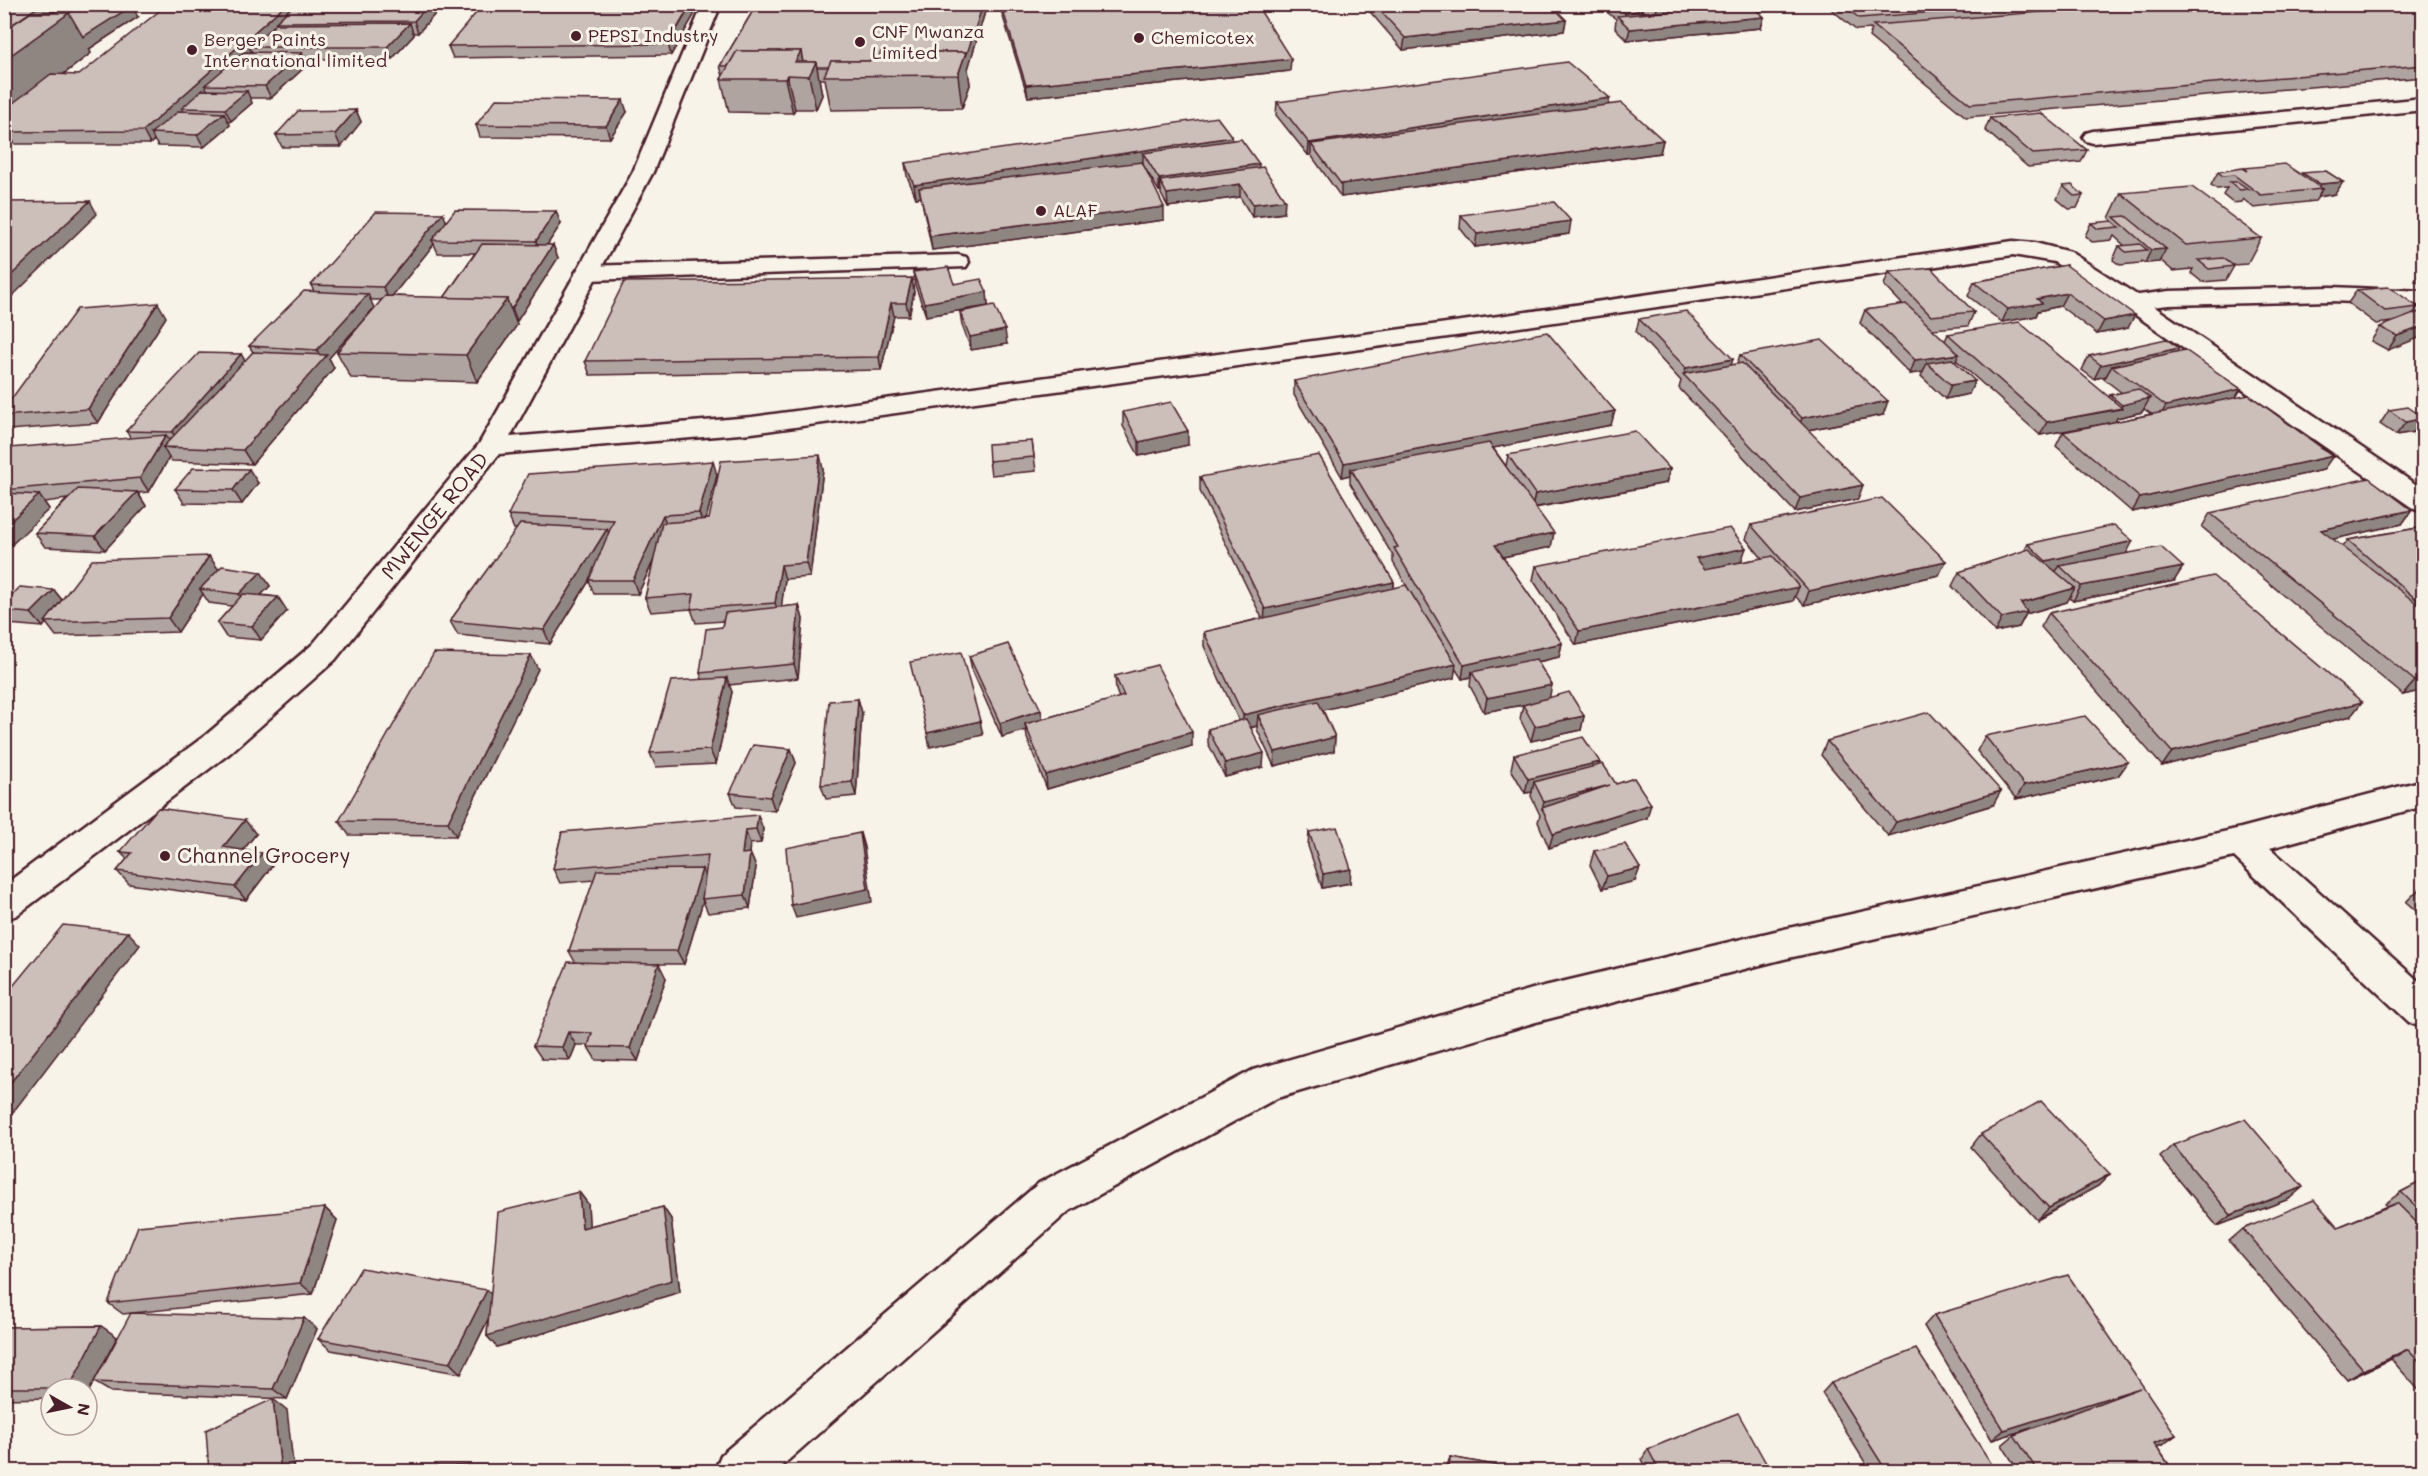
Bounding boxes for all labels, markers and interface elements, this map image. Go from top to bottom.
place label: CNF Mwanza Limited [872,19,985,64]
place label: PEPSI Industry [588,23,718,47]
place label: Chemicotex [1151,25,1254,49]
place label: Berger Paints International limited [204,27,387,72]
marker: PEPSI Industry [569,29,583,43]
marker: Chemicotex [1132,31,1146,45]
marker: CNF Mwanza Limited [853,35,867,49]
marker: Berger Paints International limited [185,43,199,57]
place label: ALAF [1053,198,1097,222]
marker: ALAF [1034,204,1048,218]
street label: MWENGE ROAD [374,446,493,584]
place label: Channel Grocery [177,841,351,868]
marker: Channel Grocery [158,849,172,863]
north arrow [39,1377,99,1437]
text: N [73,1402,96,1417]

